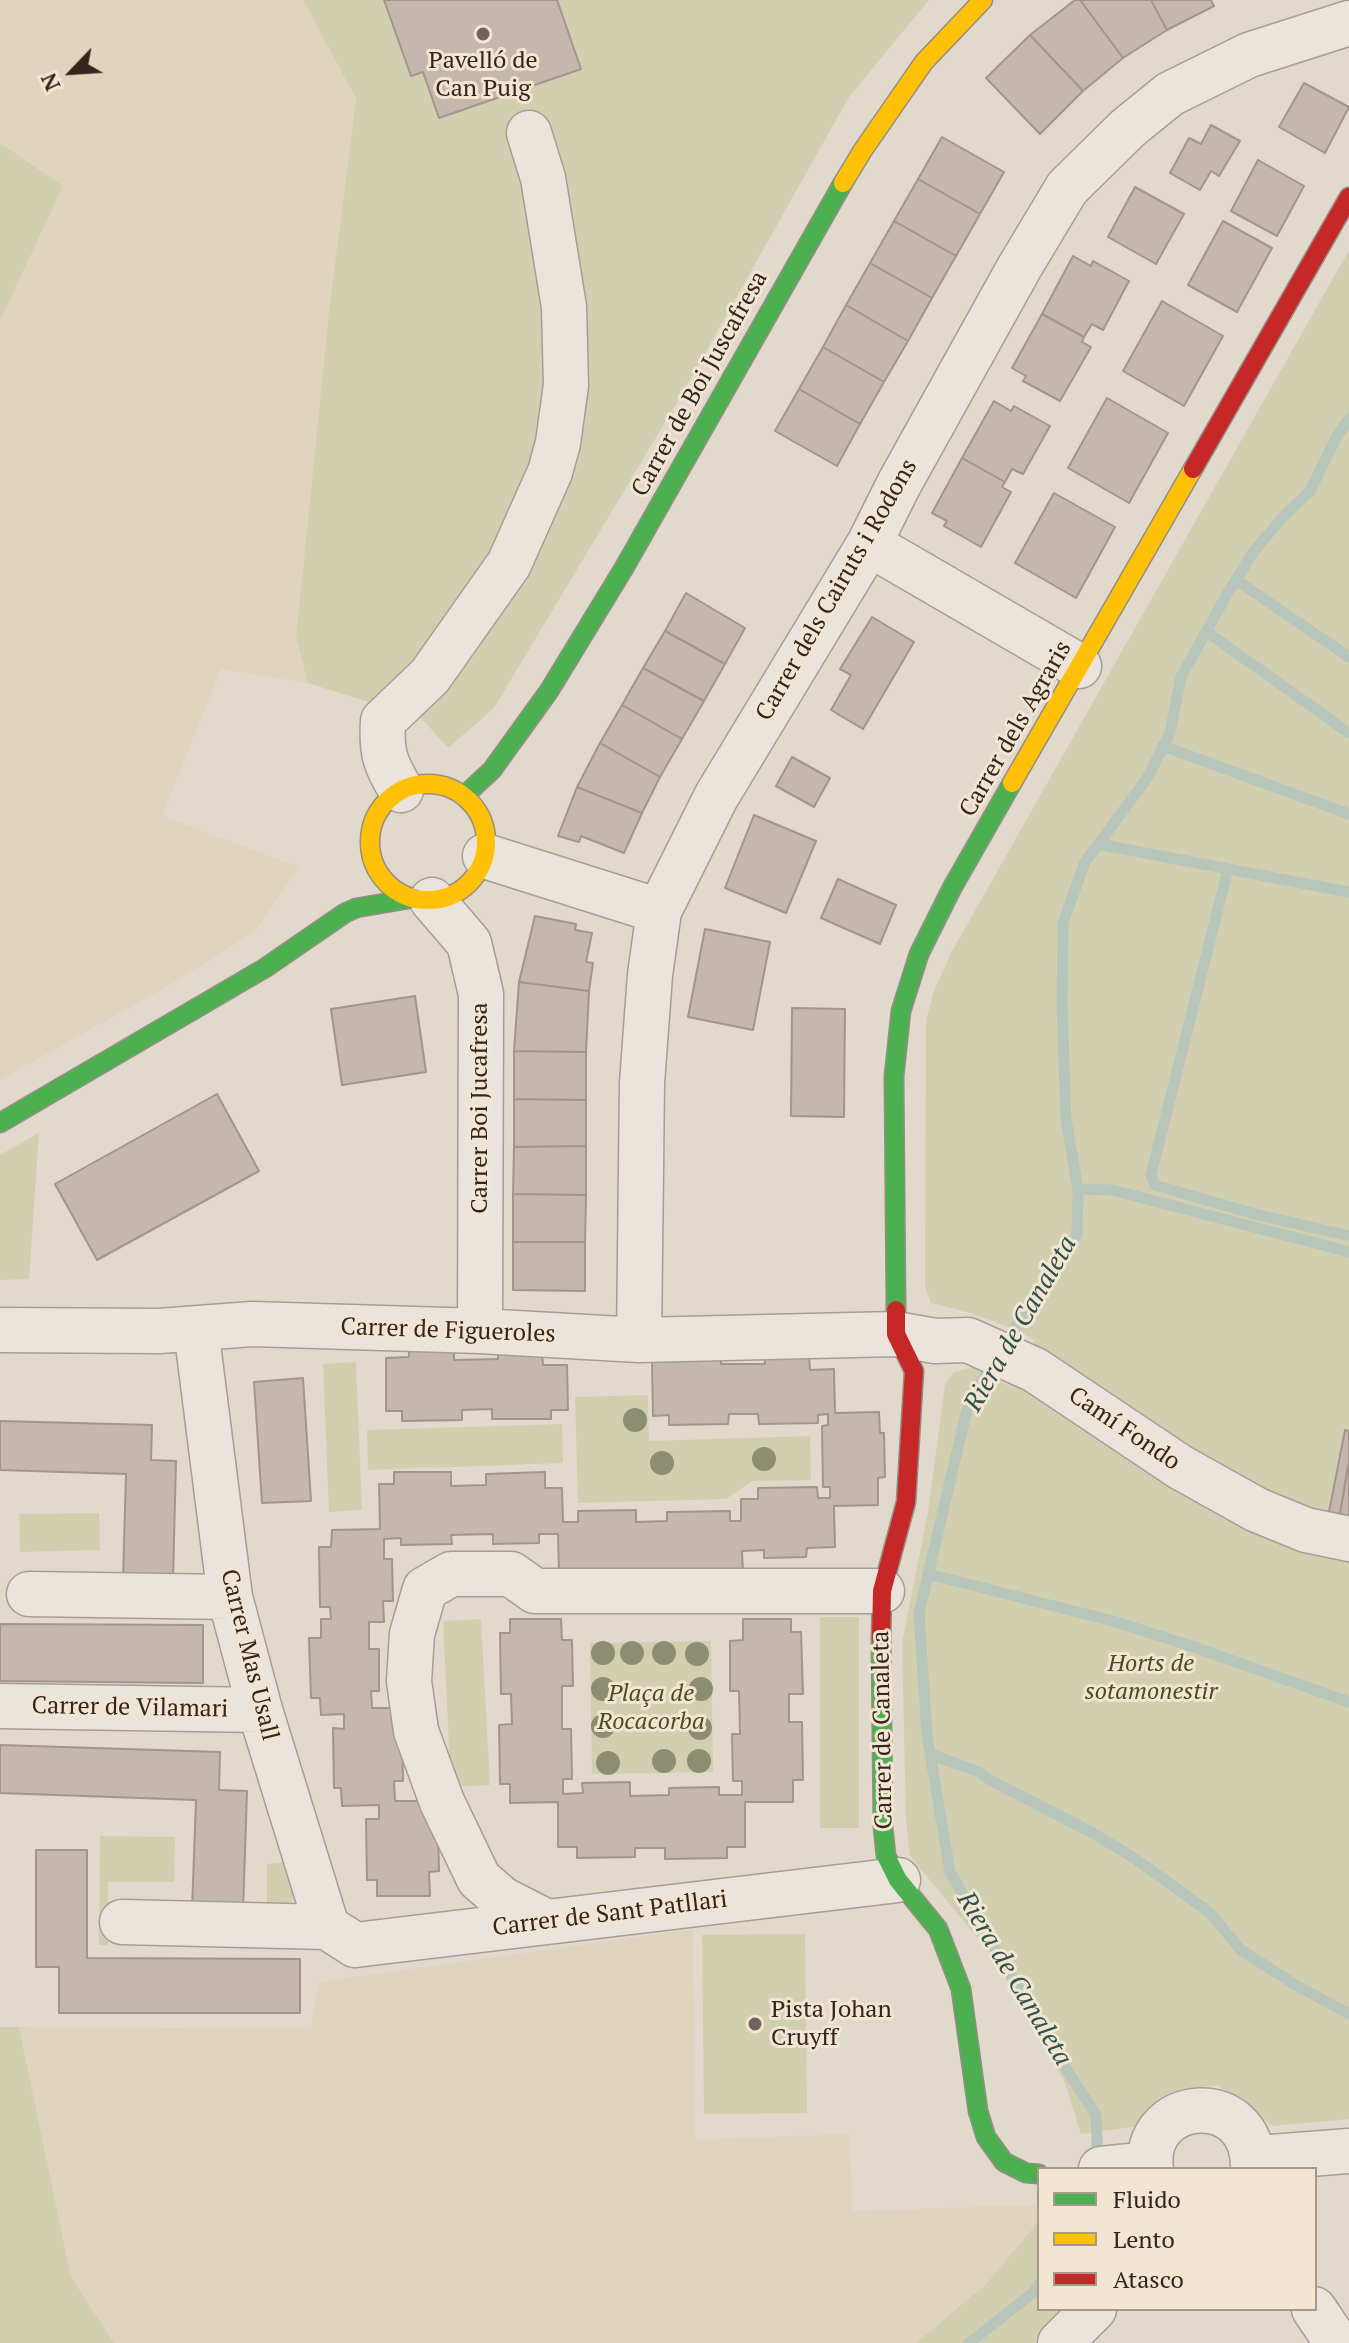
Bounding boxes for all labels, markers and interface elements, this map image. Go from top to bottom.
marker: Pavelló de Can Puig [474,25,492,43]
north arrow [32,32,112,112]
place label: Pavelló de Can Puig [428,47,538,103]
text: N [33,69,66,96]
street label: Carrer de Boi Juscafresa [626,266,774,502]
street label: Carrer dels Cairuts i Rodons [750,454,924,726]
street label: Carrer dels Agraris [954,636,1078,822]
street label: Carrer Boi Jucafresa [466,1002,494,1214]
water label: Riera de Canaleta [958,1231,1084,1417]
street label: Carrer de Figueroles [340,1313,556,1349]
street label: Camí Fondo [1063,1381,1185,1477]
street label: Carrer Mas Usall [214,1566,284,1744]
street label: Carrer de Canaleta [867,1630,899,1830]
park label: Horts de sotamonestir [1085,1650,1217,1706]
park label: Plaça de Rocacorba [597,1680,705,1736]
street label: Carrer de Vilamari [31,1692,229,1724]
street label: Carrer de Sant Patllari [491,1885,729,1943]
water label: Riera de Canaleta [950,1886,1078,2072]
place label: Pista Johan Cruyff [771,1996,892,2052]
marker: Pista Johan Cruyff [746,2015,764,2033]
legend [1037,2167,1317,2311]
text: Fluido [1113,2183,1181,2215]
text: Lento [1113,2223,1175,2255]
text: Atasco [1113,2263,1184,2295]

